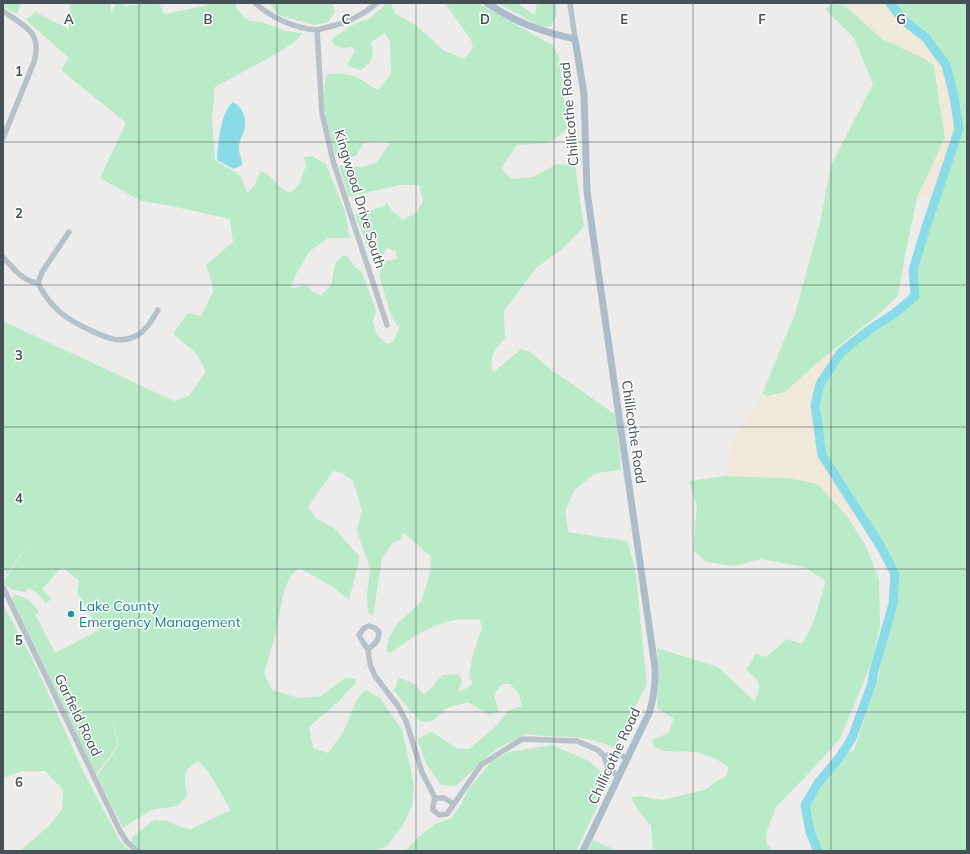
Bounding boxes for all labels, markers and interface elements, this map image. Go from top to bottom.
text: A [64,11,74,27]
text: B [204,11,213,27]
text: C [342,11,351,27]
text: D [480,11,490,27]
text: E [620,11,628,27]
text: F [758,11,766,27]
text: G [896,11,906,27]
street label: Chillicothe Road [555,61,583,167]
text: 1 [15,63,23,79]
street label: Kingwood Drive South [330,127,390,271]
text: 2 [15,205,23,221]
text: 3 [15,347,23,363]
street label: Chillicothe Road [618,379,650,485]
text: 4 [15,490,23,506]
place label: Lake County Emergency Management [79,597,241,631]
marker: Lake County Emergency Management [66,609,76,619]
text: 5 [15,632,23,648]
street label: Garfield Road [50,671,106,759]
street label: Chillicothe Road [584,705,644,807]
text: 6 [15,774,23,790]

